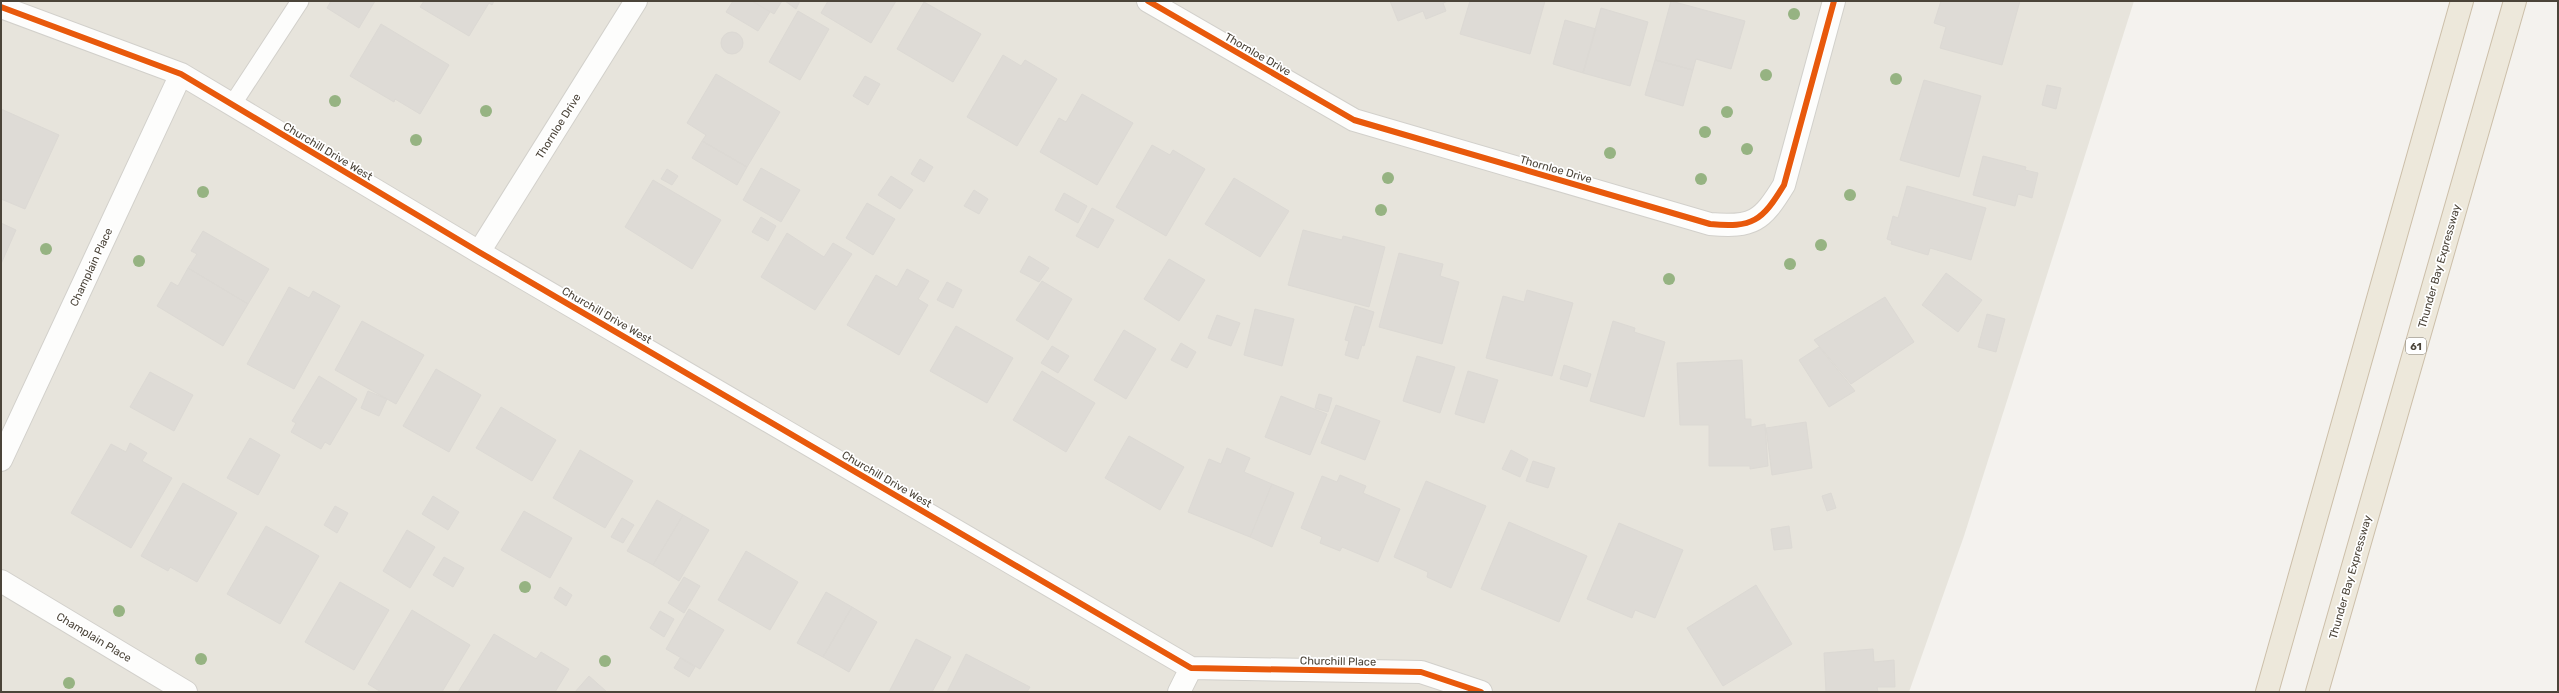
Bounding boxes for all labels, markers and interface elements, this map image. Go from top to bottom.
street label: Thornloe Drive [1222,30,1293,79]
street label: Thornloe Drive [533,91,584,161]
street label: Churchill Drive West [281,120,375,184]
street label: Thornloe Drive [1518,153,1593,186]
street label: Thunder Bay Expressway [2416,203,2463,330]
street label: Champlain Place [68,226,115,309]
street label: Churchill Drive West [559,284,655,347]
road number: 61 [2406,338,2426,354]
street label: Churchill Drive West [839,448,935,511]
street label: Thunder Bay Expressway [2327,514,2374,641]
street label: Champlain Place [54,610,134,665]
street label: Churchill Place [1300,654,1376,669]

